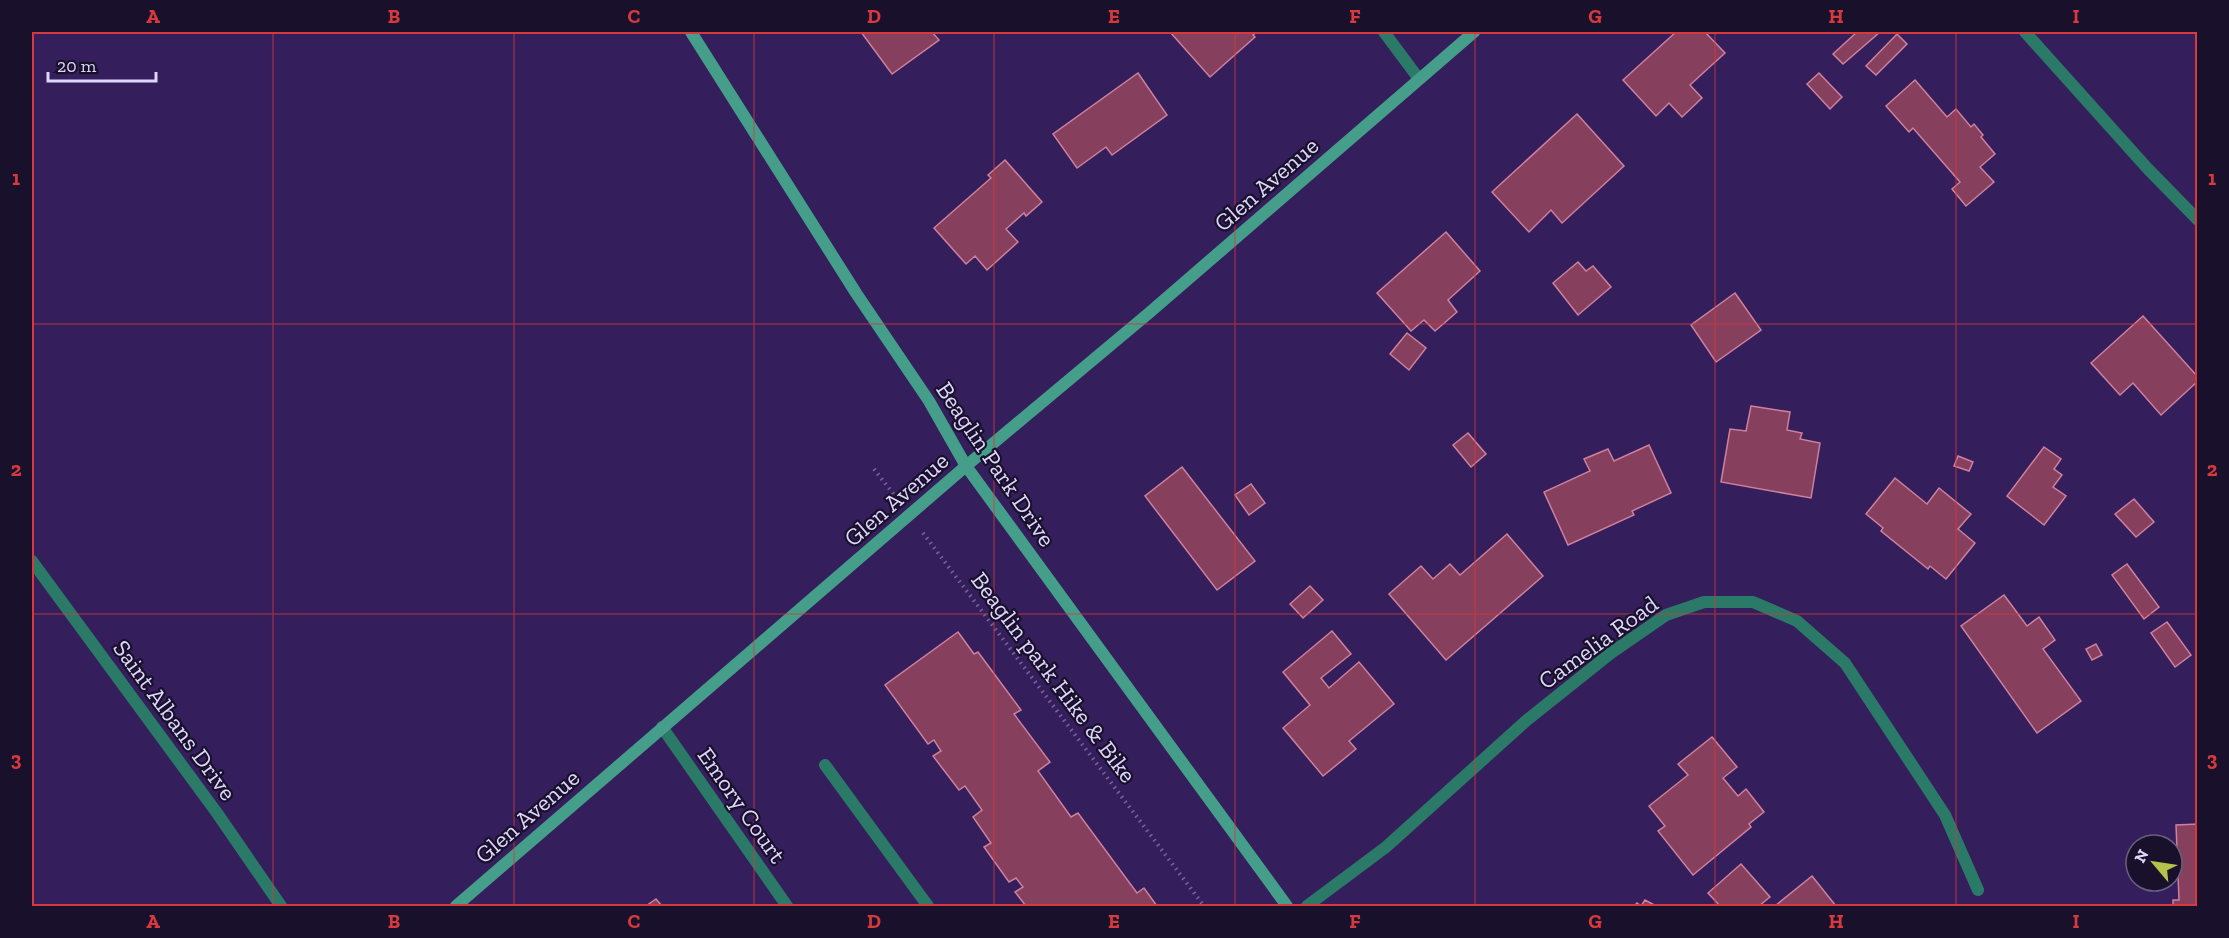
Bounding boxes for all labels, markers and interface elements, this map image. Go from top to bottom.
text: A [146,4,160,28]
text: B [388,4,400,28]
text: C [628,4,641,28]
text: D [867,4,881,28]
text: E [1108,4,1120,28]
text: F [1349,4,1361,28]
text: G [1588,4,1602,28]
text: H [1828,4,1844,28]
text: I [2072,4,2080,28]
scale bar [48,45,156,83]
text: 20 m [57,55,97,77]
street label: Glen Avenue [1208,131,1324,237]
text: 1 [12,166,20,190]
text: 1 [2208,166,2216,190]
street label: Beaglin Park Drive [930,376,1062,552]
street label: Glen Avenue [838,446,954,552]
text: 2 [11,457,22,481]
text: 2 [2207,457,2218,481]
street label: Beaglin park Hike & Bike [965,566,1143,788]
street label: Camelia Road [1533,589,1663,695]
street label: Saint Albans Drive [107,634,243,806]
street label: Emory Court [692,742,793,869]
text: 3 [11,747,22,771]
text: 3 [2207,747,2218,771]
street label: Glen Avenue [469,763,585,869]
north arrow [2124,833,2184,893]
text: N [2130,846,2153,866]
text: A [146,909,160,933]
text: B [388,909,400,933]
text: C [628,909,641,933]
text: D [867,909,881,933]
text: E [1108,909,1120,933]
text: F [1349,909,1361,933]
text: G [1588,909,1602,933]
text: H [1828,909,1844,933]
text: I [2072,909,2080,933]

